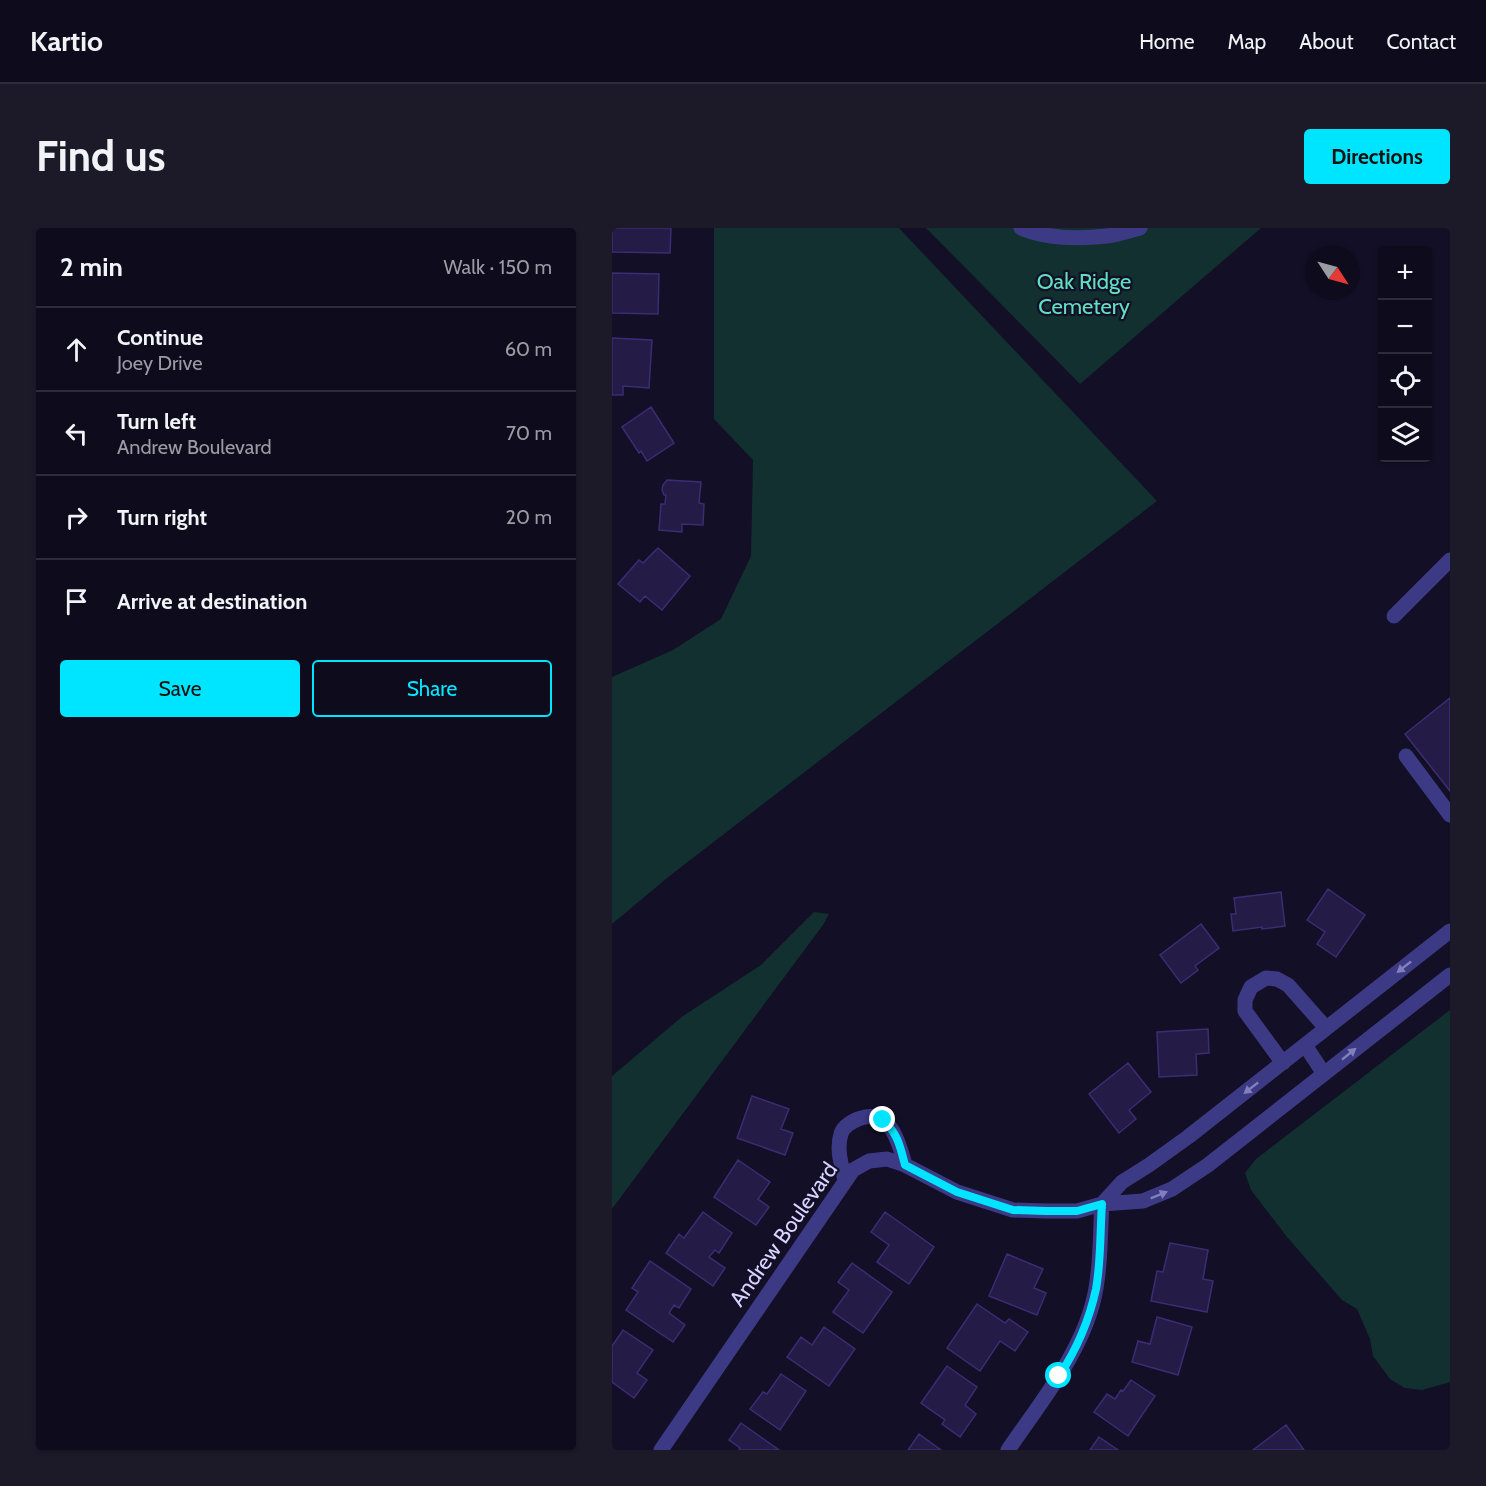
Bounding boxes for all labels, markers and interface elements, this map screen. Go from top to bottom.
text: Kartio [30,24,103,58]
text: Home [1139,29,1195,54]
text: Map [1228,29,1266,54]
text: About [1299,29,1353,54]
text: Contact [1386,29,1456,54]
button: Directions [1304,129,1450,184]
text: Find us [36,130,165,182]
north arrow [1306,246,1360,300]
map controls [1378,246,1432,462]
button: + [1378,246,1432,300]
text: 2 min [60,251,123,283]
text: Walk · 150 m [444,255,552,279]
park label: Oak Ridge Cemetery [1037,268,1131,320]
button: − [1378,300,1432,354]
text: Continue [117,324,203,351]
icon: ahead [60,333,93,366]
text: 60 m [505,337,552,361]
text: Joey Drive [117,351,202,375]
button: locate [1378,354,1432,408]
text: Turn left [117,408,196,435]
button: layers [1378,408,1432,462]
icon: left [60,417,93,450]
text: 70 m [506,421,552,445]
text: Andrew Boulevard [117,435,272,459]
icon: right [60,501,93,534]
text: Turn right [117,504,207,531]
text: 20 m [506,505,552,529]
icon: arrive [60,585,93,618]
text: Arrive at destination [117,588,307,615]
button: Save [60,660,300,717]
button: Share [312,660,552,717]
one-way arrow [1396,961,1412,974]
one-way arrow [1341,1047,1357,1060]
one-way arrow [1243,1082,1259,1095]
route end [869,1106,895,1132]
street label: Andrew Boulevard [724,1157,843,1312]
one-way arrow [1150,1190,1168,1199]
route start [1045,1362,1071,1388]

